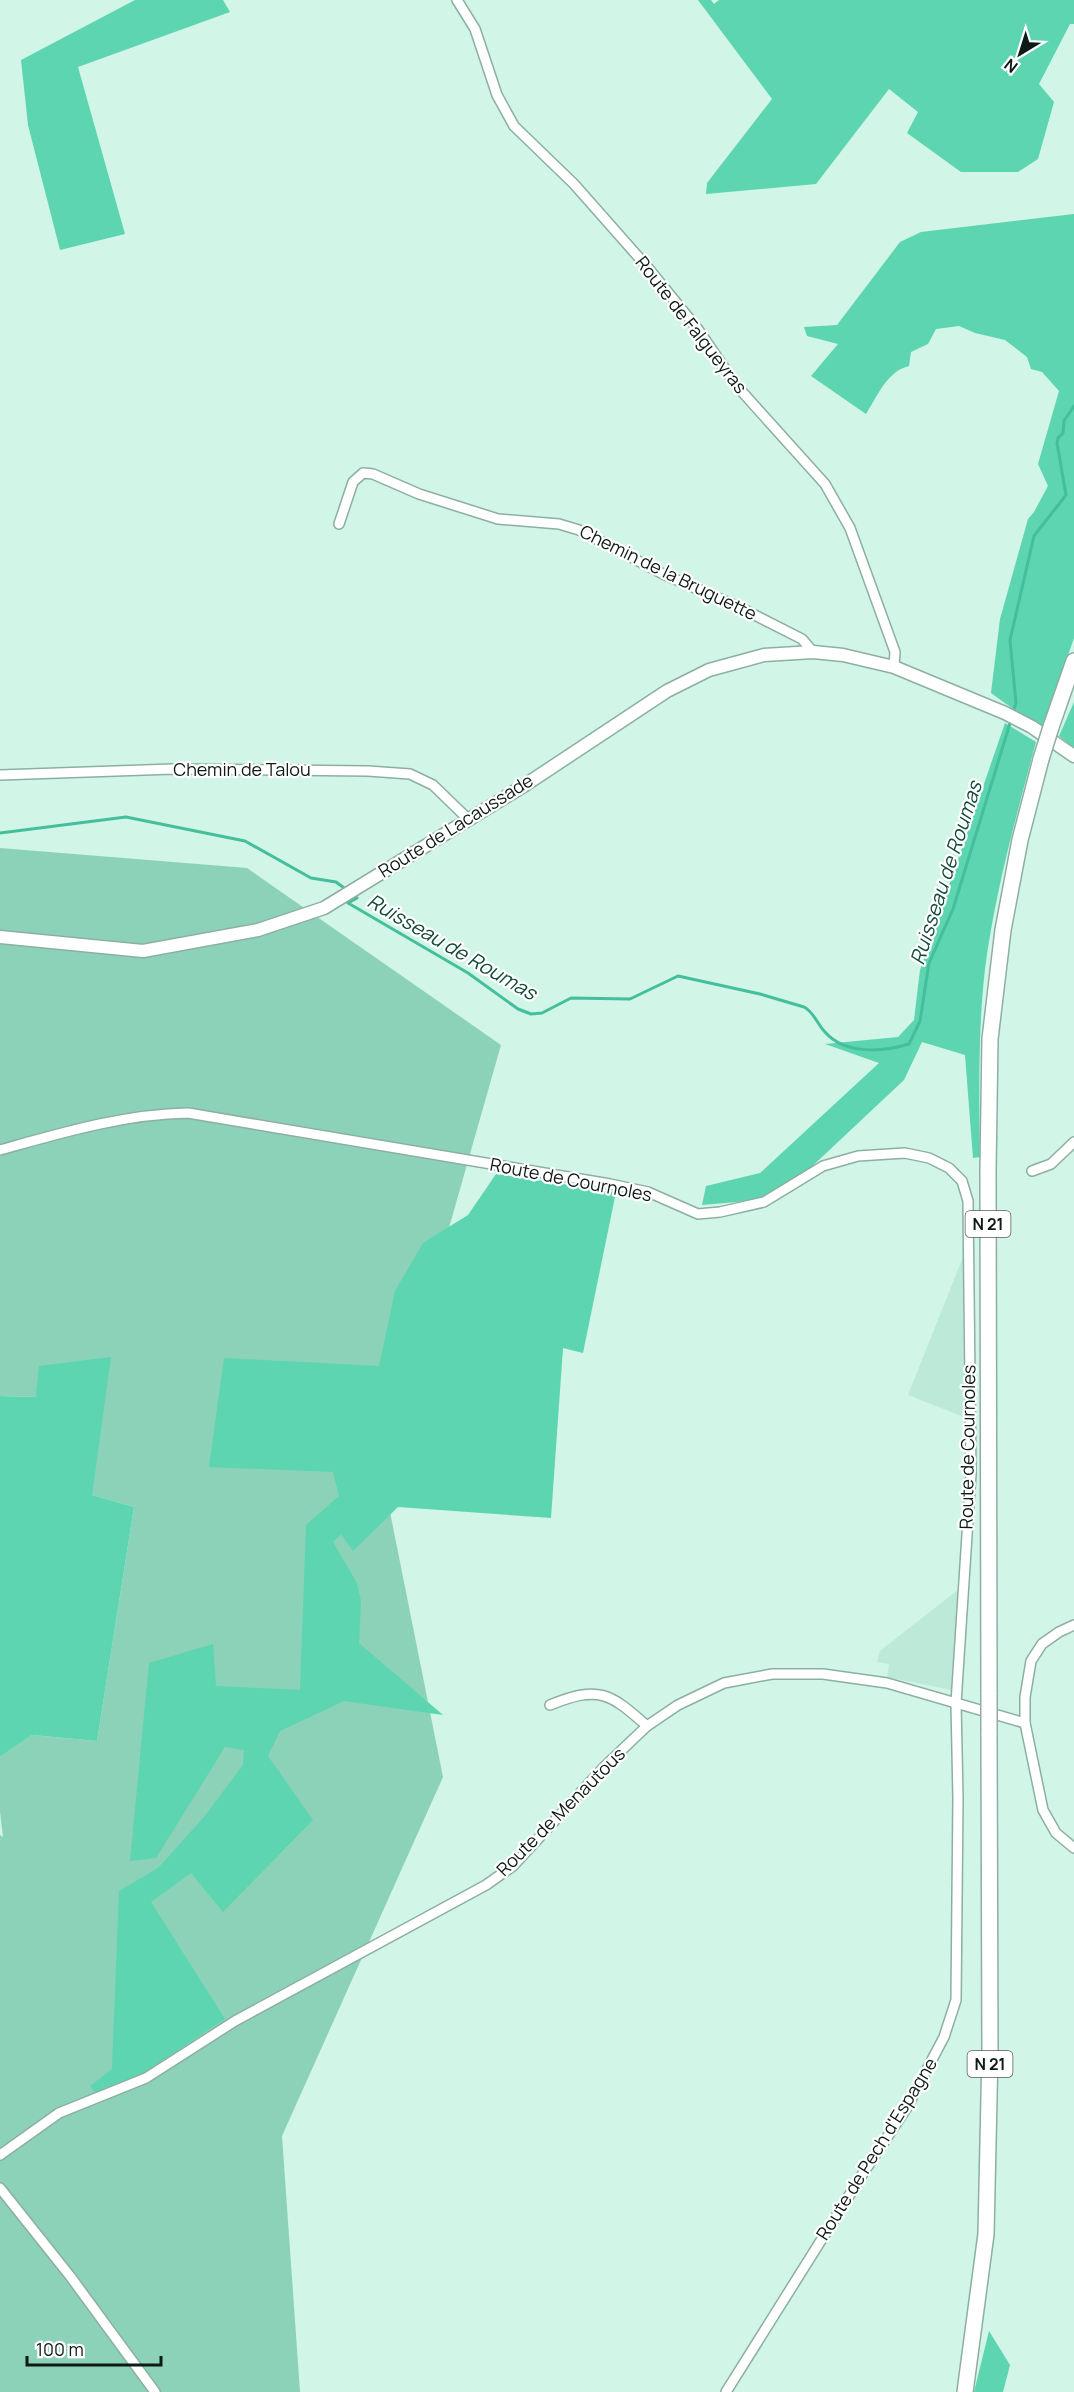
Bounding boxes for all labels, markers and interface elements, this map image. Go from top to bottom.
north arrow [990,24,1050,84]
text: N [999,54,1022,78]
street label: Route de Falgueyras [631,251,753,398]
street label: Chemin de la Bruguette [576,519,761,625]
street label: Chemin de Talou [173,757,311,781]
street label: Route de Lacaussade [374,768,537,883]
water label: Ruisseau de Roumas [903,776,988,968]
water label: Ruisseau de Roumas [363,887,543,1007]
street label: Route de Cournoles [488,1152,654,1207]
road number: N 21 [966,1211,1010,1237]
street label: Route de Cournoles [954,1364,980,1529]
street label: Route de Menautous [491,1742,630,1881]
road number: N 21 [968,2051,1012,2077]
street label: Route de Pech d'Espagne [810,2053,942,2244]
scale bar [27,2329,160,2367]
text: 100 m [36,2337,84,2361]

